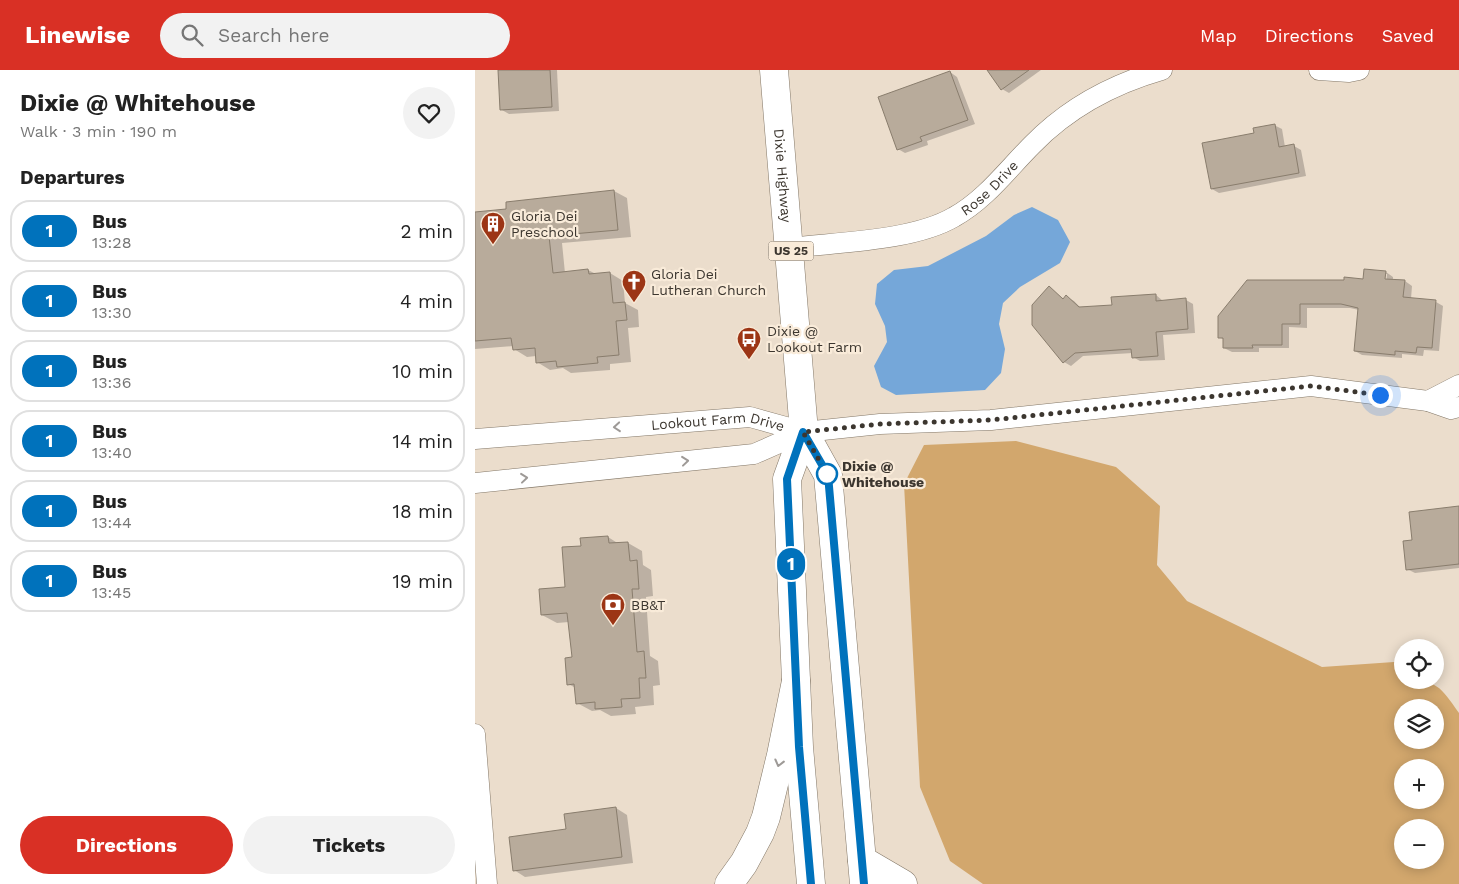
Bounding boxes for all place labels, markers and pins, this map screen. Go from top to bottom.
place label: Gloria Dei Preschool [511,208,579,240]
building icon: Gloria Dei Preschool [480,211,506,245]
place label: Gloria Dei Lutheran Church [651,266,766,298]
church icon: Gloria Dei Lutheran Church [621,269,647,303]
place label: Dixie @ Lookout Farm [767,323,862,355]
bus stop icon: Dixie @ Lookout Farm [736,326,762,360]
place label: Dixie @ Whitehouse [842,458,924,490]
marker: Dixie @ Whitehouse [816,463,838,485]
bank icon: BB&T [600,592,626,626]
place label: BB&T [631,597,666,613]

